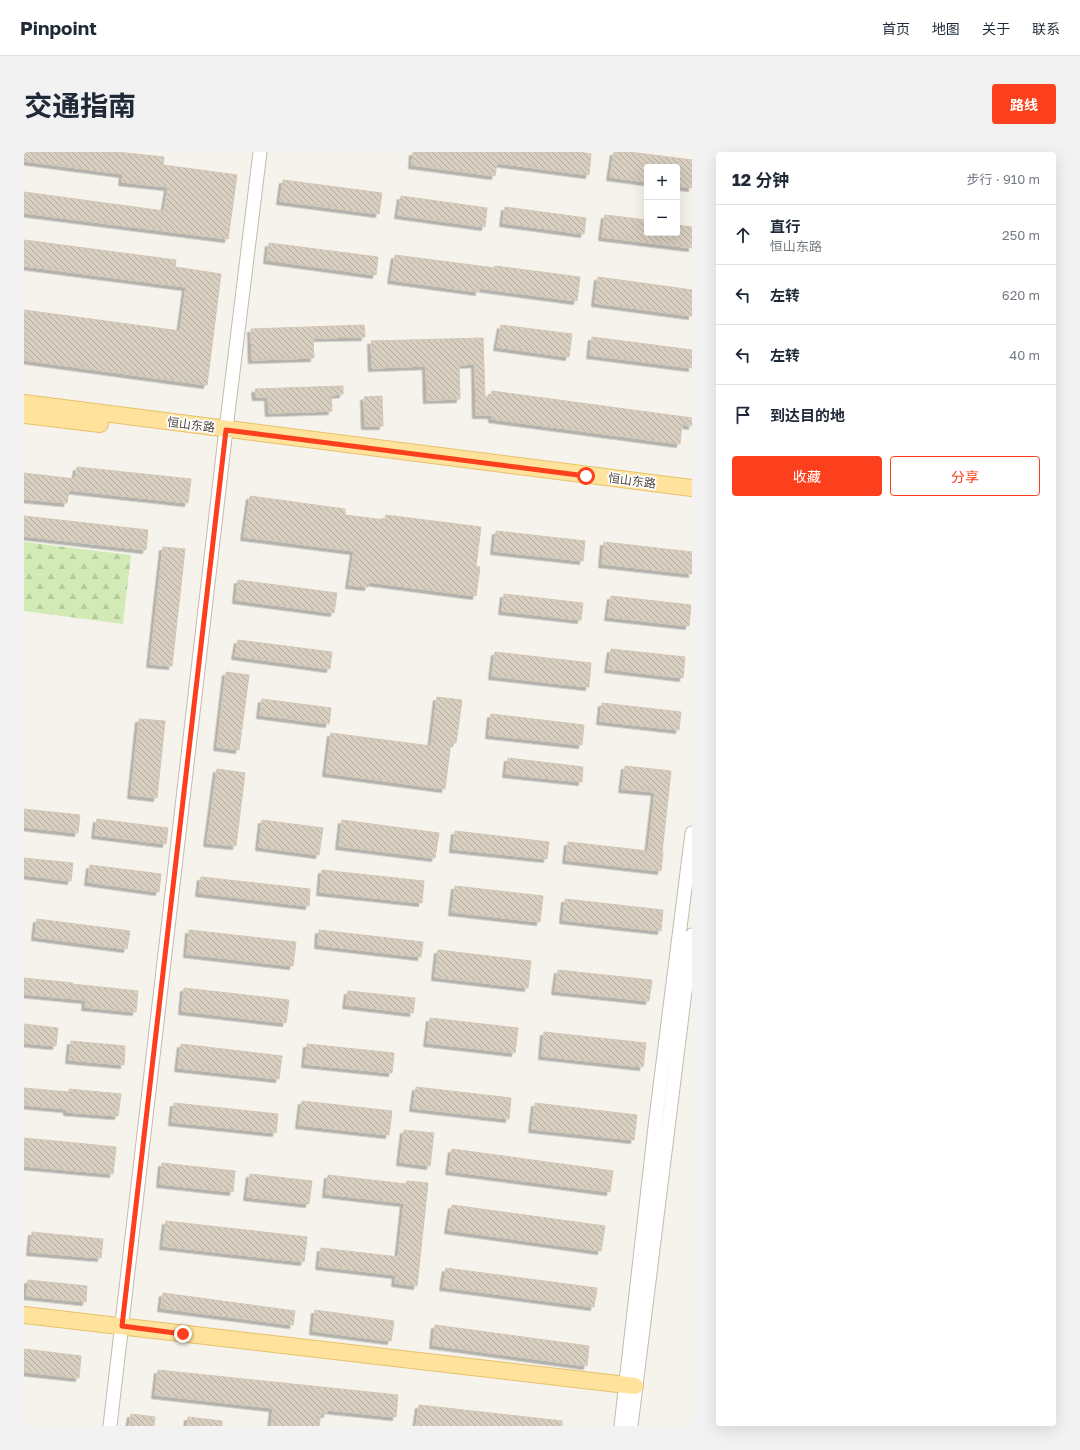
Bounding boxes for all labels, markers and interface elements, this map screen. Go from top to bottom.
text: Pinpoint [20,16,97,39]
text: 首页 [882,20,910,37]
text: 地图 [932,20,960,37]
text: 关于 [982,20,1010,37]
text: 联系 [1032,20,1060,37]
button: 路线 [992,84,1056,124]
text: 交通指南 [24,89,136,122]
map controls [644,164,680,236]
button: + [644,164,680,200]
text: 12 分钟 [732,169,789,190]
text: 步行 · 910 m [967,171,1040,187]
button: − [644,200,680,236]
text: 直行 [770,217,800,235]
icon: ahead [732,224,754,246]
text: 250 m [1002,227,1040,243]
text: 恒山东路 [770,238,822,254]
icon: left [732,284,754,306]
text: 左转 [770,286,800,304]
text: 620 m [1002,287,1040,303]
icon: left [732,344,754,366]
text: 左转 [770,346,800,364]
text: 40 m [1009,347,1040,363]
icon: arrive [732,404,754,426]
text: 到达目的地 [770,406,845,424]
street label: 恒山东路 [166,414,216,435]
button: 收藏 [732,456,882,496]
button: 分享 [890,456,1040,496]
route start [577,467,595,485]
street label: 恒山东路 [607,470,657,491]
route end [174,1325,192,1343]

